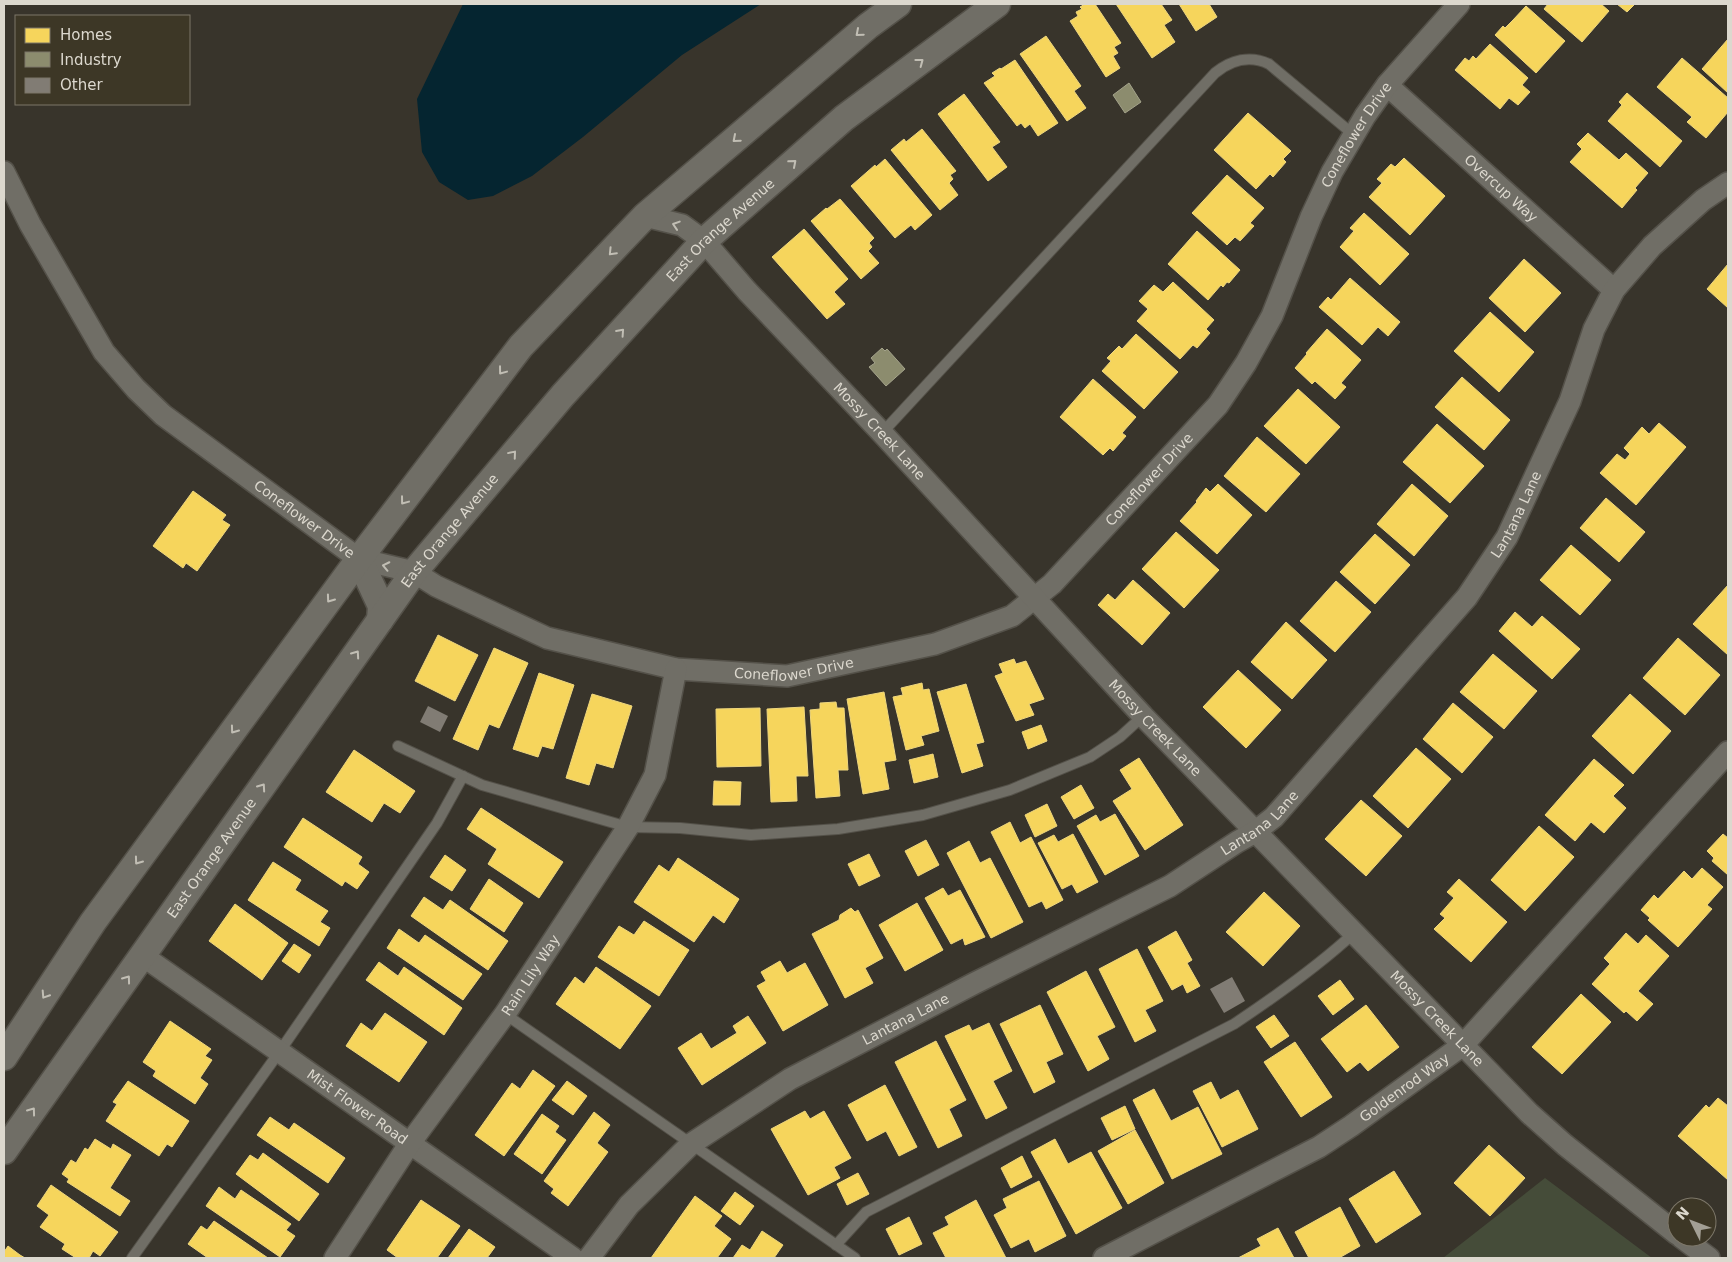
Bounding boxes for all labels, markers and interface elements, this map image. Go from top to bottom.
legend [15,15,190,105]
text: Homes [60,26,112,44]
one-way arrow [856,27,865,36]
text: Industry [60,51,122,69]
one-way arrow [914,59,923,67]
text: Other [60,76,103,94]
street label: Coneflower Drive [1318,79,1395,190]
one-way arrow [733,133,742,141]
street label: Overcup Way [1461,151,1541,225]
one-way arrow [787,160,796,169]
street label: East Orange Avenue [663,175,778,285]
one-way arrow [673,220,681,230]
one-way arrow [609,246,618,255]
one-way arrow [615,329,624,338]
one-way arrow [499,366,508,375]
street label: Mossy Creek Lane [830,379,929,483]
street label: Coneflower Drive [1102,430,1196,529]
one-way arrow [508,451,517,460]
street label: Lantana Lane [1487,468,1544,561]
street label: East Orange Avenue [398,470,501,590]
street label: Coneflower Drive [251,477,358,561]
one-way arrow [401,495,409,504]
one-way arrow [382,561,391,571]
one-way arrow [327,593,336,603]
one-way arrow [350,651,359,660]
street label: Coneflower Drive [733,654,855,684]
street label: Mossy Creek Lane [1106,676,1205,779]
one-way arrow [231,724,240,734]
one-way arrow [256,783,265,793]
street label: Lantana Lane [1218,787,1302,858]
street label: East Orange Avenue [164,795,259,921]
one-way arrow [135,855,144,865]
street label: Rain Lily Way [498,932,563,1019]
street label: Mossy Creek Lane [1387,967,1487,1070]
one-way arrow [121,975,130,985]
one-way arrow [42,989,52,998]
street label: Lantana Lane [860,990,951,1048]
street label: Goldenrod Way [1356,1050,1452,1125]
street label: Mist Flower Road [304,1066,411,1147]
one-way arrow [26,1107,35,1117]
north arrow [1667,1197,1717,1247]
text: N [1672,1204,1692,1223]

